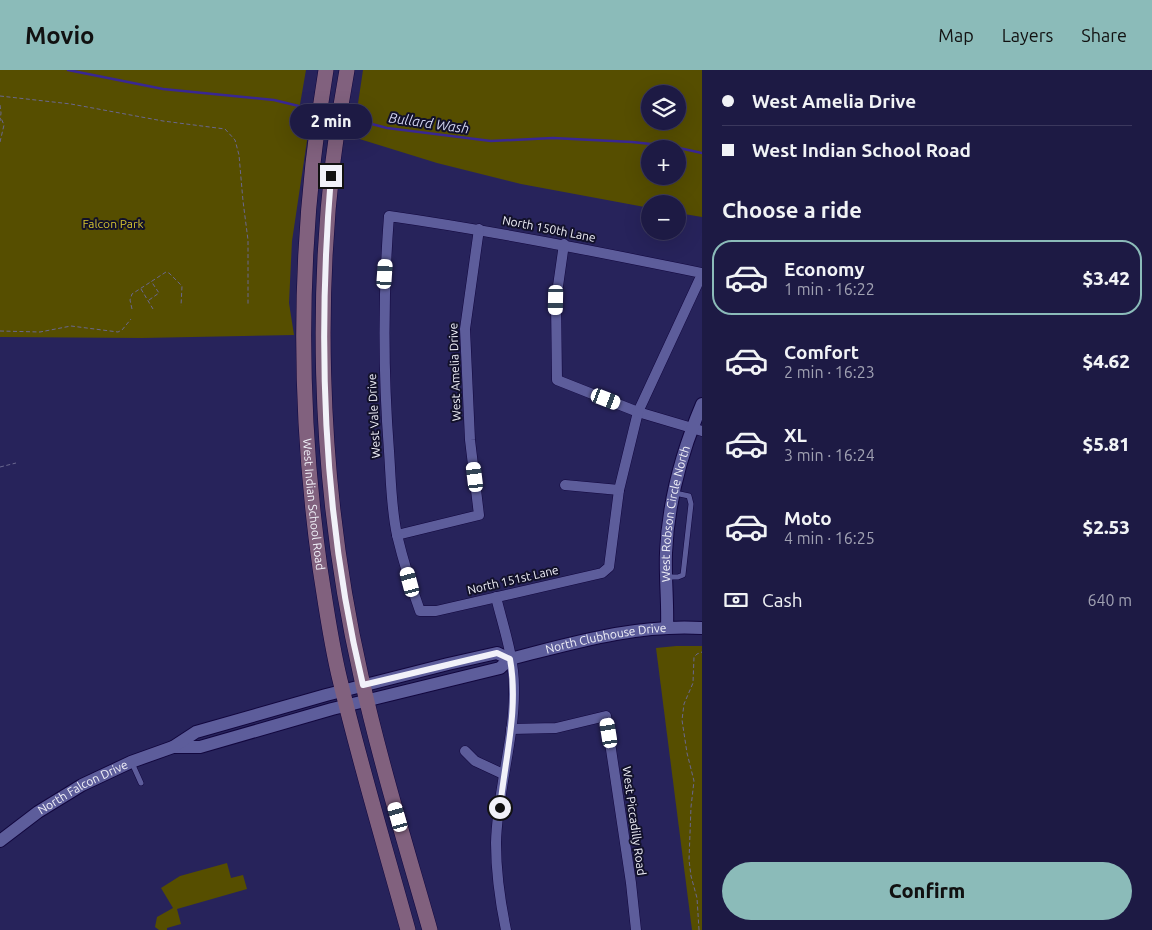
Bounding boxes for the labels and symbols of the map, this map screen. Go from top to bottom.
callout: 2 min [290,104,372,138]
water label: Bullard Wash [388,109,470,137]
route end [320,165,342,187]
street label: North 150th Lane [501,213,597,244]
park label: Falcon Park [82,217,144,230]
car [376,259,393,289]
car [548,285,563,315]
street label: West Amelia Drive [446,323,463,421]
street label: West Vale Drive [365,373,382,459]
car [589,387,622,411]
street label: West Indian School Road [301,438,327,571]
street label: West Robson Circle North [659,444,692,582]
car [465,461,484,493]
street label: North 151st Lane [466,563,560,596]
car [398,566,421,598]
street label: North Clubhouse Drive [544,621,667,656]
car [599,717,618,749]
street label: North Falcon Drive [35,758,130,817]
street label: West Piccadilly Road [620,766,649,876]
route start [489,797,511,819]
car [386,801,409,833]

